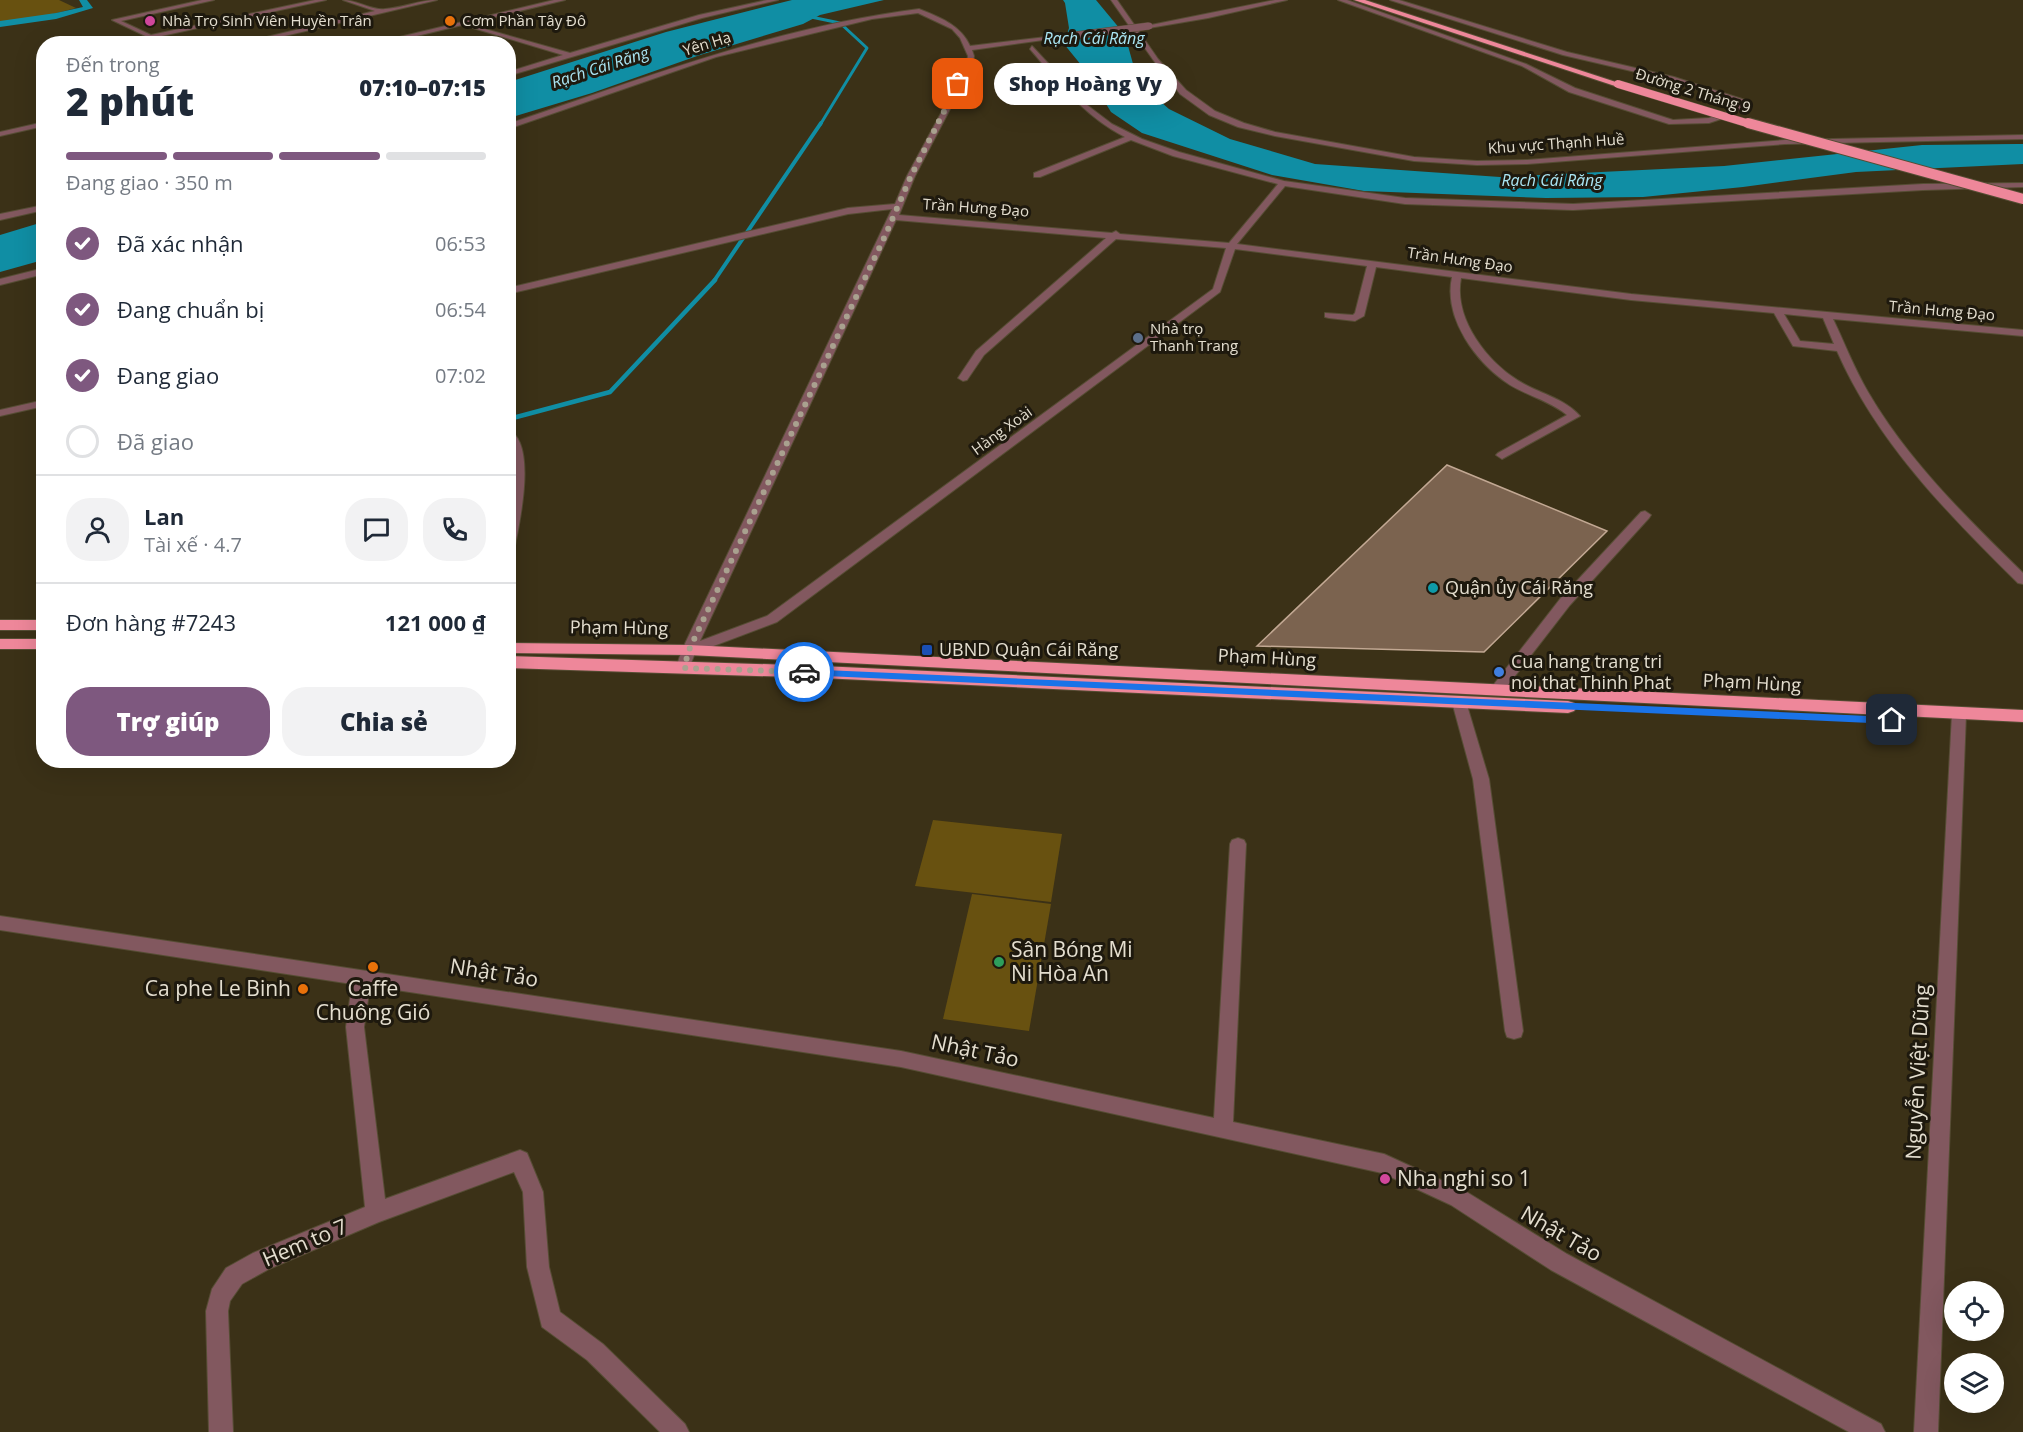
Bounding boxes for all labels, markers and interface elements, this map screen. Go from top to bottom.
place label: Nhà Trọ Sinh Viên Huyền Trân [162,10,372,30]
place label: Cơm Phần Tây Đô [462,10,586,30]
marker: Nhà Trọ Sinh Viên Huyền Trân [143,14,157,28]
marker: Cơm Phần Tây Đô [443,14,457,28]
street label: Yên Hạ [680,26,733,60]
water label: Rạch Cái Răng [1043,27,1145,49]
water label: Rạch Cái Răng [548,41,652,93]
text: Đến trong [66,51,160,78]
pin [932,58,983,109]
callout: Shop Hoàng Vy [994,63,1177,105]
street label: Đường 2 Tháng 9 [1633,63,1753,117]
icon: bag [941,67,974,100]
text: Shop Hoàng Vy [1009,70,1162,97]
text: 07:10–07:15 [359,72,486,102]
text: 2 phút [66,74,194,127]
street label: Khu vực Thạnh Huề [1487,128,1625,158]
text: Đang giao · 350 m [66,169,233,196]
water label: Rạch Cái Răng [1501,169,1603,191]
street label: Trần Hưng Đạo [922,193,1030,221]
icon: check [66,227,99,260]
text: Đã xác nhận [117,228,244,258]
text: 06:53 [435,230,486,257]
street label: Trần Hưng Đạo [1406,242,1514,276]
icon: check [66,293,99,326]
text: Đang chuẩn bị [117,294,264,324]
street label: Trần Hưng Đạo [1888,295,1996,325]
text: 06:54 [435,296,486,323]
place label: Nhà trọ Thanh Trang [1150,318,1238,355]
marker: Nhà trọ Thanh Trang [1131,331,1145,345]
icon: check [66,359,99,392]
text: Đang giao [117,360,219,390]
text: 07:02 [435,362,486,389]
street label: Hàng Xoài [967,401,1036,459]
text: Đã giao [117,426,194,456]
button: person [66,498,129,561]
button: chat [345,498,408,561]
button: phone [423,498,486,561]
text: Lan [144,501,184,531]
text: Tài xế · 4.7 [144,531,242,558]
place label: Quận ủy Cái Răng [1445,575,1593,599]
marker: Quận ủy Cái Răng [1426,581,1440,595]
text: Đơn hàng #7243 [66,607,236,637]
text: 121 000 ₫ [385,607,486,637]
street label: Phạm Hùng [570,614,669,640]
place label: UBND Quận Cái Răng [939,637,1119,661]
courier [774,642,834,702]
street label: Phạm Hùng [1217,642,1317,672]
marker: UBND Quận Cái Răng [920,643,934,657]
place label: Cua hang trang tri noi that Thinh Phat [1511,649,1671,694]
icon: car [788,656,821,689]
marker: Cua hang trang tri noi that Thinh Phat [1492,665,1506,679]
street label: Phạm Hùng [1702,667,1802,697]
button: Trợ giúp [66,687,270,756]
button: Chia sẻ [282,687,486,756]
pin [1866,694,1917,745]
icon: home [1875,703,1908,736]
place label: Sân Bóng Mi Ni Hòa An [1011,935,1133,987]
street label: Nhật Tảo [448,951,540,993]
marker: Sân Bóng Mi Ni Hòa An [992,955,1006,969]
marker: Caffe Chuông Gió [366,960,380,974]
place label: Ca phe Le Binh [145,974,291,1002]
place label: Caffe Chuông Gió [316,974,430,1026]
marker: Ca phe Le Binh [296,982,310,996]
street label: Nguyễn Việt Dũng [1898,983,1936,1160]
street label: Nhật Tảo [929,1027,1022,1073]
place label: Nha nghi so 1 [1397,1164,1531,1192]
marker: Nha nghi so 1 [1378,1172,1392,1186]
street label: Nhật Tảo [1516,1199,1607,1268]
street label: Hem to 7 [258,1212,351,1273]
map controls [1944,1281,2004,1413]
button: locate [1944,1281,2004,1341]
button: layers [1944,1353,2004,1413]

